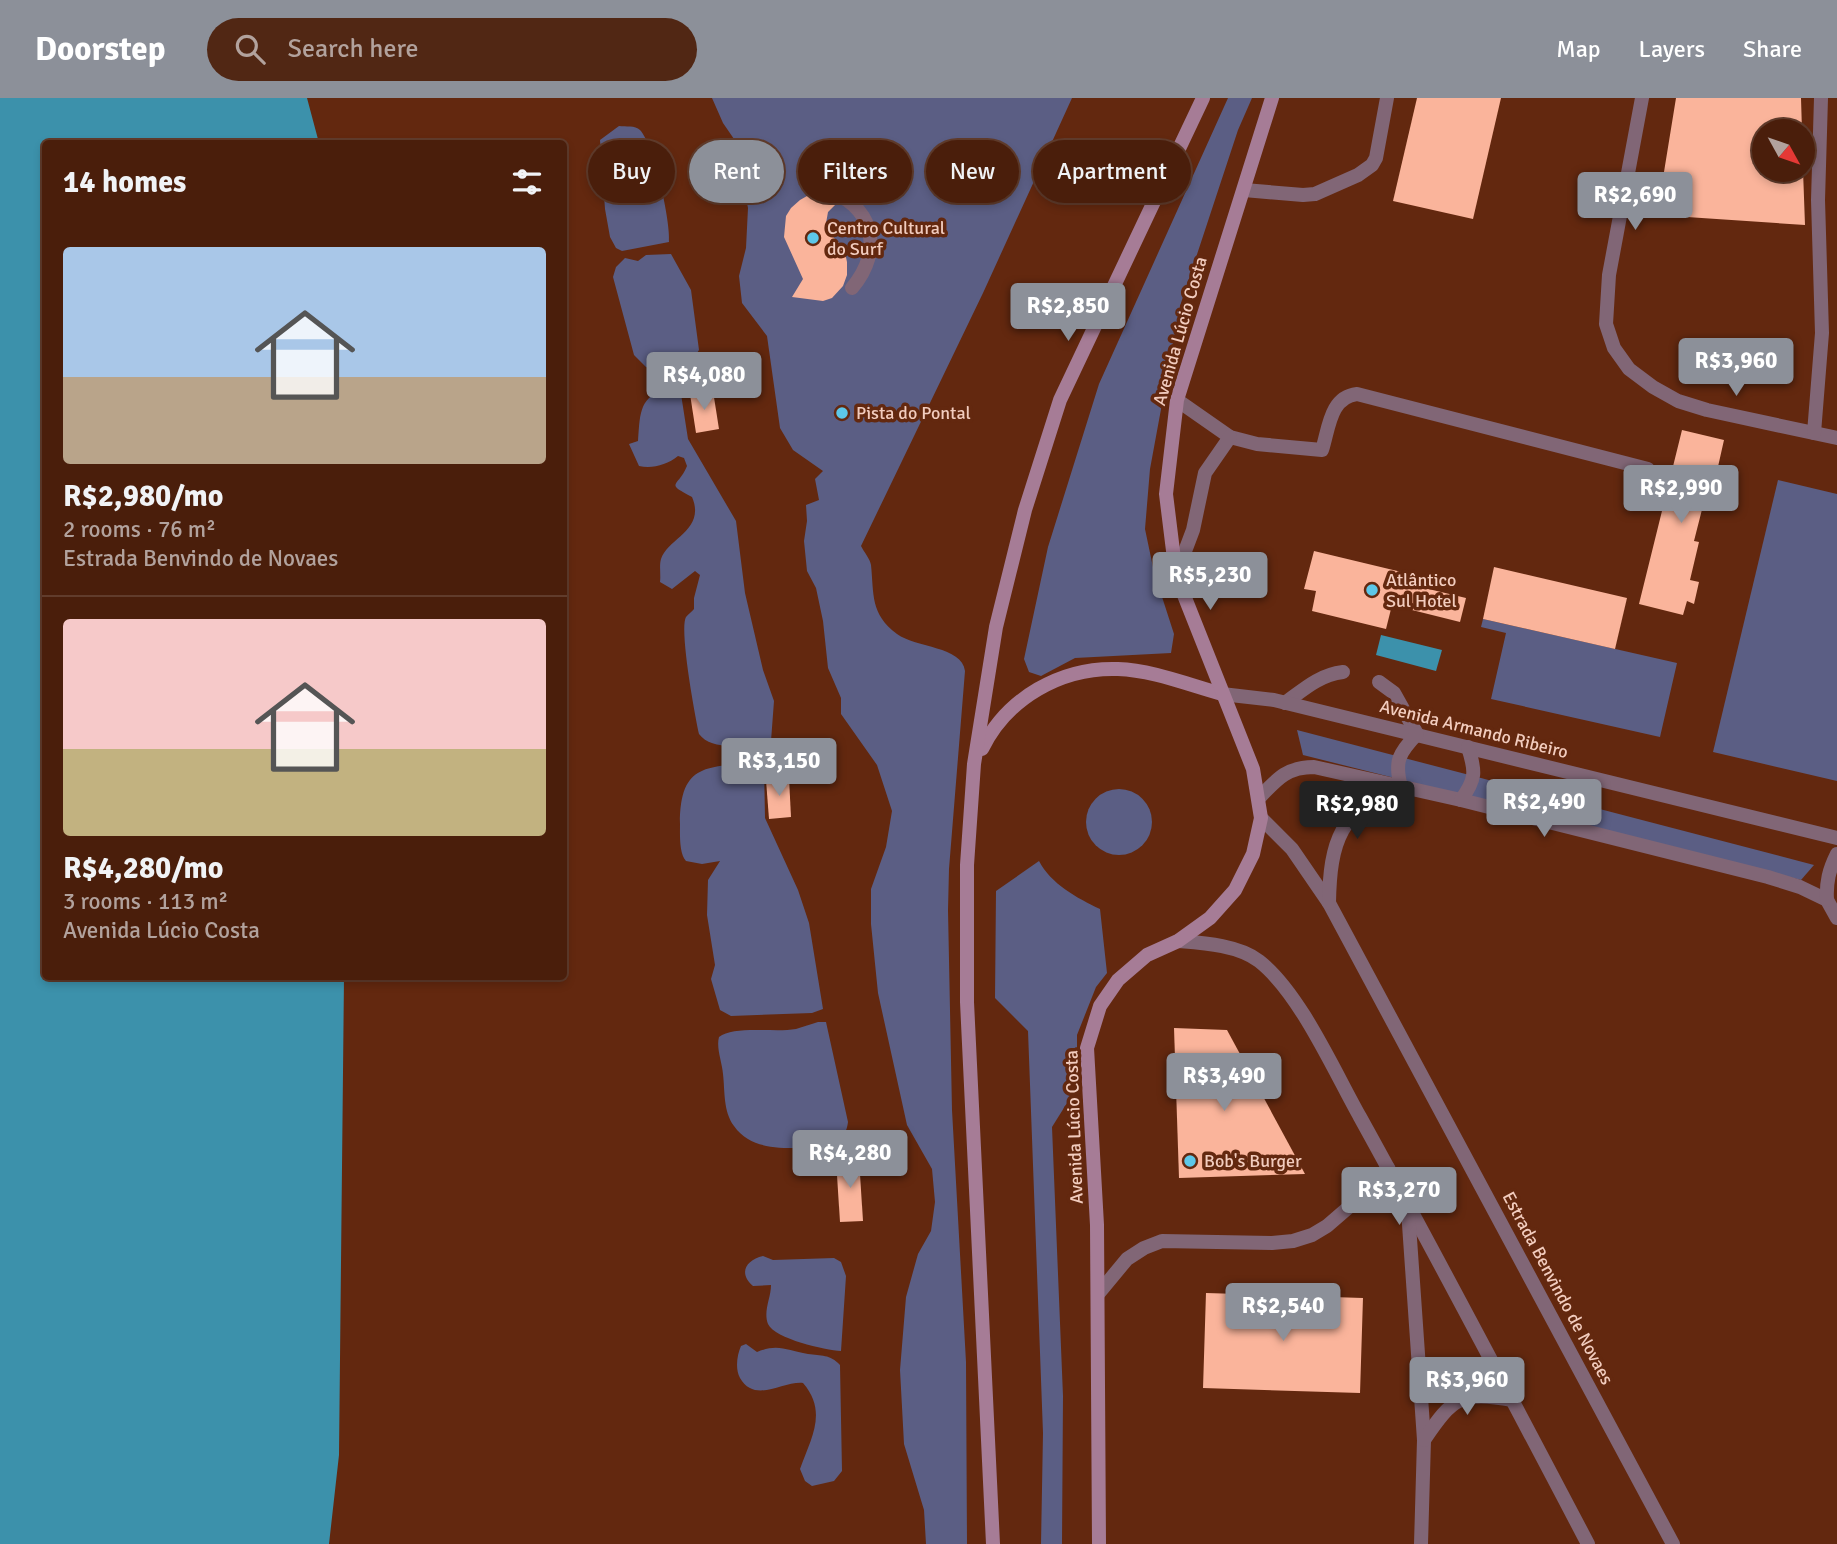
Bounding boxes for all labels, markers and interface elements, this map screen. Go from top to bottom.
search box [207,18,697,81]
text: Doorstep [35,29,165,70]
icon: search [231,30,269,68]
text: Search here [287,33,419,65]
text: Map [1556,34,1601,64]
text: Layers [1639,34,1705,64]
text: Share [1743,34,1802,64]
north arrow [1752,119,1815,182]
map controls [1752,119,1815,182]
chip: Buy [588,140,675,203]
chip: Rent [689,140,784,203]
chip: Filters [798,140,912,203]
chip: New [926,140,1019,203]
chip: Apartment [1033,140,1191,203]
icon: filters [508,163,546,201]
text: 14 homes [63,164,186,201]
pin: R$2,690 [1570,172,1700,232]
text: R$2,690 [1593,180,1677,209]
place label: Centro Cultural do Surf [827,217,945,260]
marker: Centro Cultural do Surf [805,230,821,246]
street label: Avenida Lúcio Costa [1148,254,1212,408]
pin: R$2,850 [1003,284,1133,343]
text: R$2,850 [1026,291,1110,320]
icon: home [242,292,368,418]
pin: R$3,960 [1671,338,1801,398]
text: R$3,960 [1694,346,1778,375]
pin: R$4,080 [639,352,769,412]
text: R$4,080 [662,360,746,389]
place label: Pista do Pontal [856,402,971,424]
marker: Pista do Pontal [834,405,850,421]
pin: R$2,990 [1616,466,1746,525]
text: R$2,990 [1639,473,1723,502]
text: R$2,980/mo [63,478,223,515]
text: 2 rooms · 76 m² [63,515,216,544]
text: Estrada Benvindo de Novaes [63,544,338,573]
pin: R$5,230 [1145,552,1275,612]
text: R$5,230 [1168,560,1252,589]
place label: Atlântico Sul Hotel [1386,569,1457,612]
marker: Atlântico Sul Hotel [1364,582,1380,598]
icon: home [242,664,368,790]
street label: Avenida Armando Ribeiro [1377,695,1571,763]
pin: R$3,150 [714,738,844,798]
text: R$3,150 [737,746,821,775]
pin: R$2,490 [1479,780,1609,839]
pin: R$2,980 [1292,782,1422,841]
text: R$2,490 [1502,787,1586,816]
text: R$2,980 [1315,789,1399,818]
text: R$4,280/mo [63,850,223,887]
text: 3 rooms · 113 m² [63,887,228,916]
text: Avenida Lúcio Costa [63,916,260,945]
street label: Avenida Lúcio Costa [1060,1050,1088,1204]
pin: R$3,490 [1159,1054,1289,1113]
text: R$3,490 [1182,1061,1266,1090]
pin: R$4,280 [785,1130,915,1190]
text: R$4,280 [808,1138,892,1167]
place label: Bob's Burger [1204,1150,1302,1172]
marker: Bob's Burger [1182,1153,1198,1169]
pin: R$3,270 [1334,1168,1464,1227]
text: R$3,270 [1357,1175,1441,1204]
street label: Estrada Benvindo de Novaes [1498,1188,1618,1388]
pin: R$2,540 [1218,1284,1348,1343]
text: R$2,540 [1241,1291,1325,1320]
pin: R$3,960 [1402,1358,1532,1417]
text: R$3,960 [1425,1365,1509,1394]

